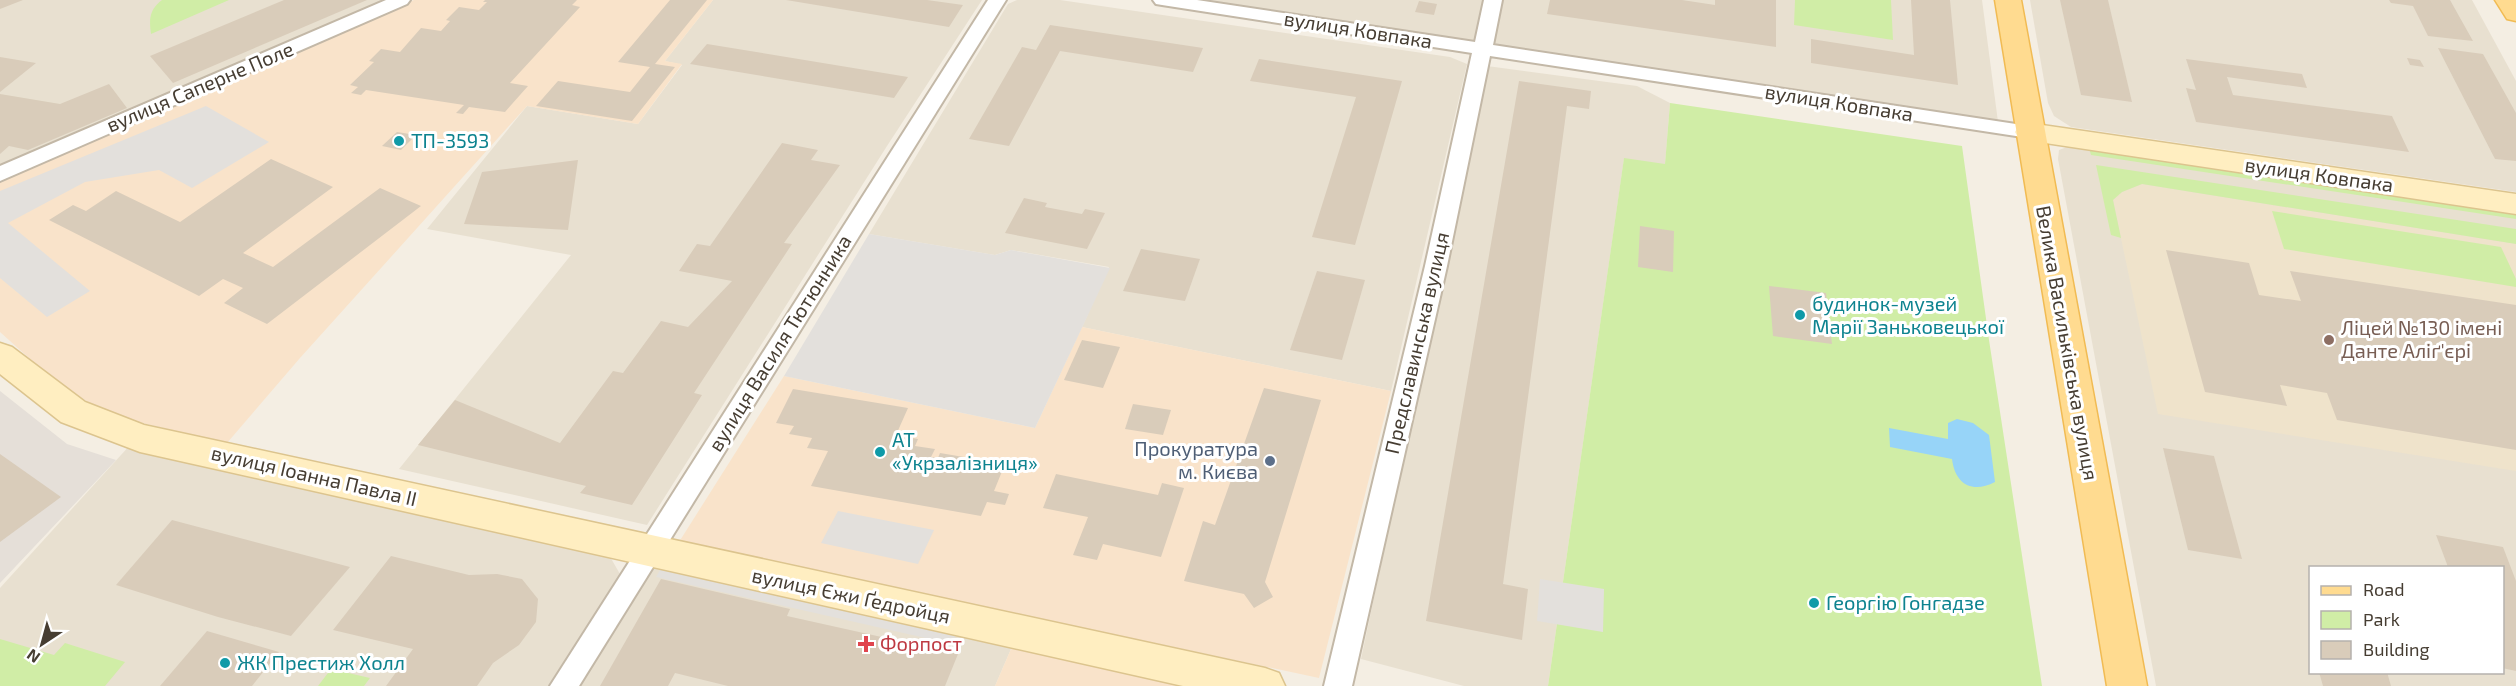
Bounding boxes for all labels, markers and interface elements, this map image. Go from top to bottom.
street label: вулиця Ковпака [1282,5,1434,54]
street label: вулиця Саперне Поле [102,36,297,137]
street label: вулиця Ковпака [1763,78,1915,127]
place label: ТП-3593 [411,128,489,152]
marker: ТП-3593 [392,134,406,148]
street label: вулиця Ковпака [2243,152,2395,197]
street label: Велика Васильківська вулиця [2031,203,2104,482]
street label: вулиця Василя Тютюнника [702,230,857,456]
street label: Предславинська вулиця [1379,230,1454,456]
place label: будинок-музей Марії Заньковецької [1812,291,2005,338]
marker: будинок-музей Марії Заньковецької [1793,308,1807,322]
place label: Ліцей №130 імені Данте Аліґ'єрі [2341,315,2502,362]
marker: Ліцей №130 імені Данте Аліґ'єрі [2322,333,2336,347]
place label: АТ «Укрзалізниця» [892,427,1038,474]
place label: Прокуратура м. Києва [1134,436,1258,483]
street label: вулиця Іоанна Павла II [209,440,419,511]
marker: АТ «Укрзалізниця» [873,445,887,459]
marker: Прокуратура м. Києва [1263,454,1277,468]
street label: вулиця Єжи Ґедройця [750,562,952,629]
legend [2309,566,2504,674]
text: Road [2363,578,2404,600]
place label: Георгію Гонгадзе [1826,590,1985,614]
marker: Георгію Гонгадзе [1807,596,1821,610]
text: Park [2363,608,2400,630]
north arrow [12,614,72,674]
place label: Форпост [880,631,962,655]
marker: Форпост [857,635,875,653]
text: Building [2363,638,2430,660]
text: N [23,645,43,668]
place label: ЖК Престиж Холл [237,650,405,674]
marker: ЖК Престиж Холл [218,656,232,670]

